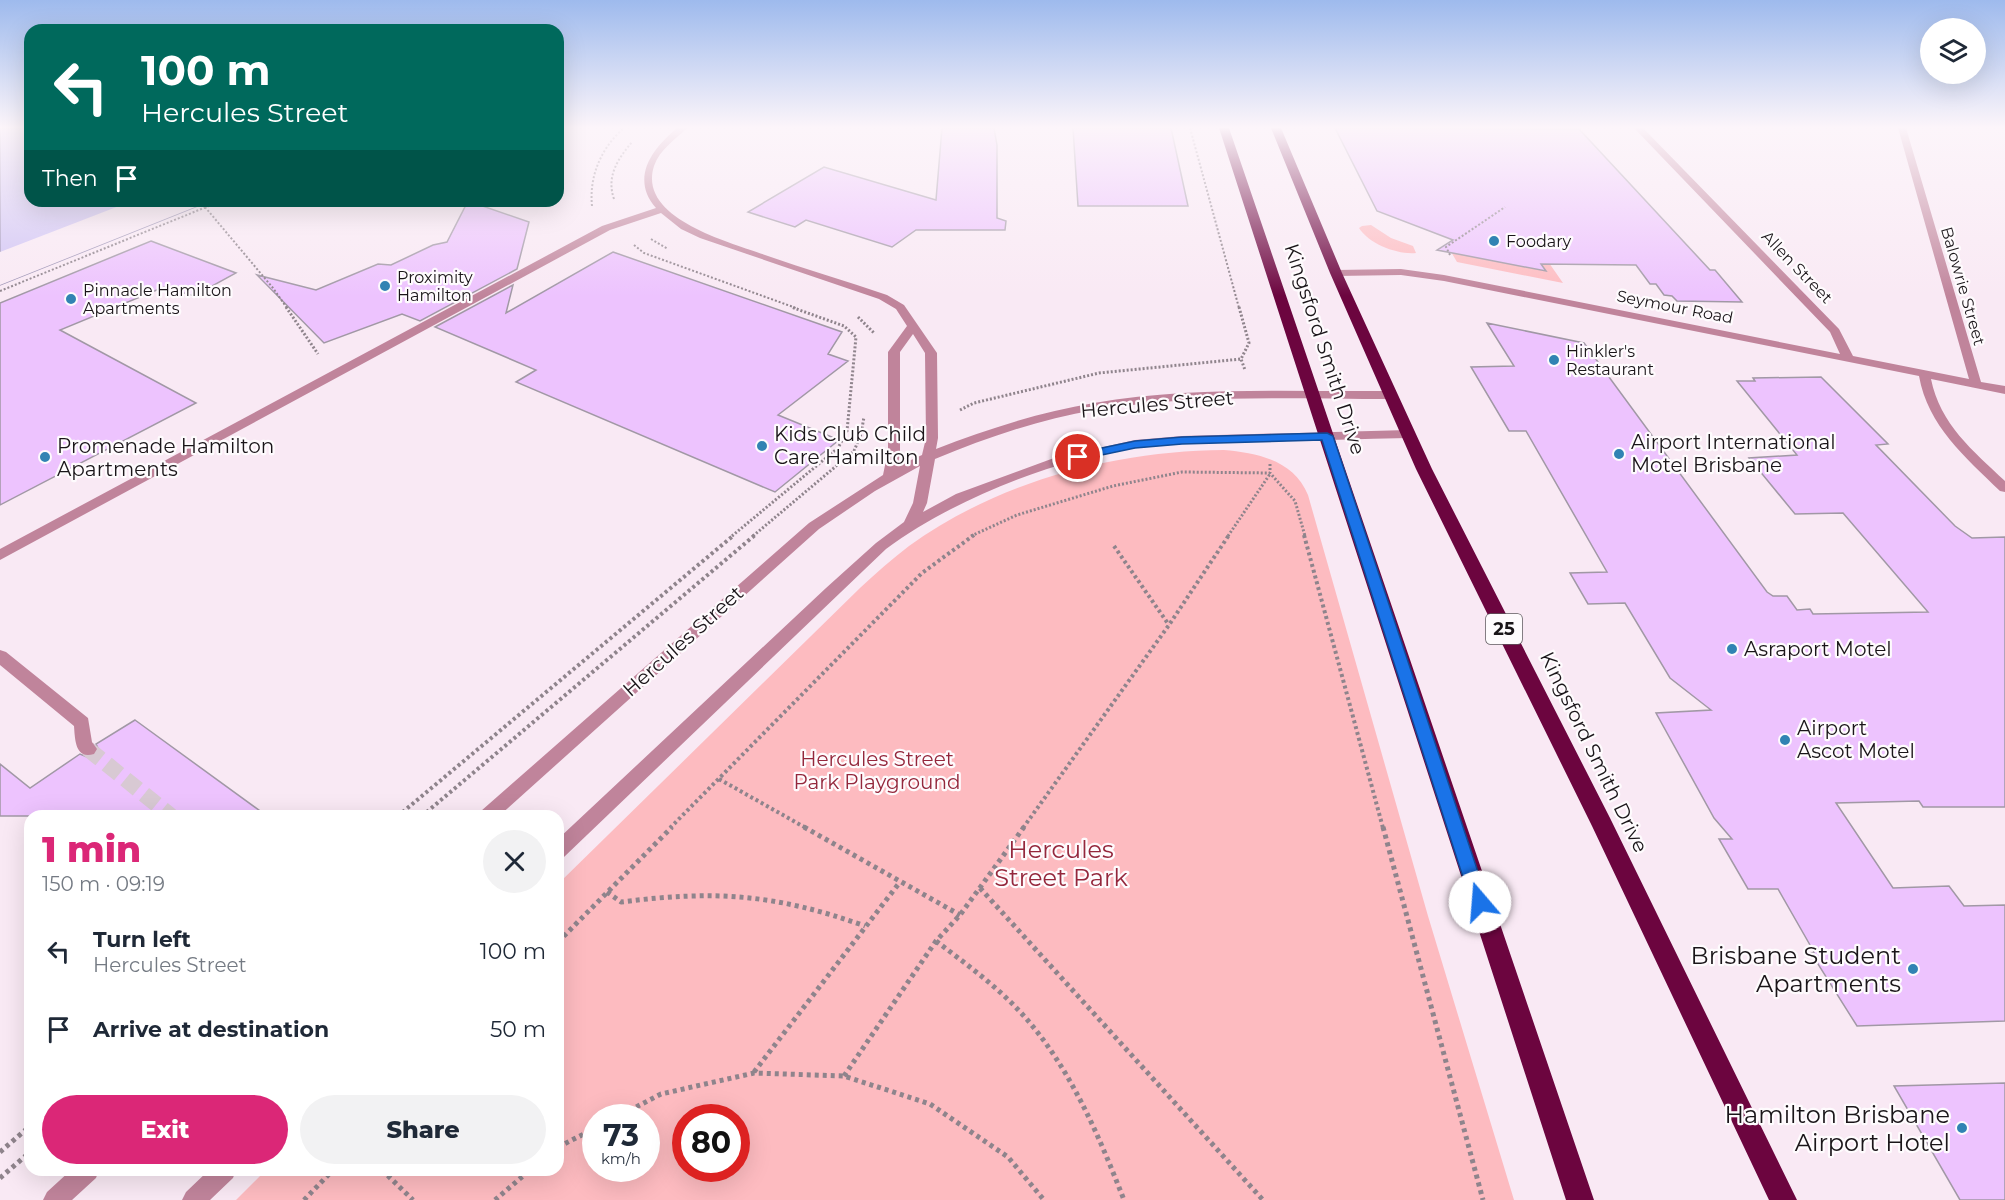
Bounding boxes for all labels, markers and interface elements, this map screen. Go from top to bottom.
map controls [1920,18,1986,84]
button: layers [1920,18,1986,84]
text: 100 m [141,44,270,96]
icon: left [42,48,120,126]
text: Hercules Street [141,96,349,129]
icon: arrive [110,162,143,195]
text: Then [42,165,98,192]
street label: Balowrie Street [1937,225,1989,348]
street label: Allen Street [1758,227,1837,307]
place label: Foodary [1506,232,1572,251]
marker: Foodary [1487,234,1501,248]
street label: Kingsford Smith Drive [1280,241,1370,457]
place label: Proximity Hamilton [397,268,473,305]
marker: Proximity Hamilton [378,279,392,293]
place label: Pinnacle Hamilton Apartments [83,281,232,318]
street label: Seymour Road [1615,286,1735,328]
marker: Pinnacle Hamilton Apartments [64,292,78,306]
place label: Hinkler's Restaurant [1566,342,1654,379]
marker: Hinkler's Restaurant [1547,353,1561,367]
street label: Hercules Street [1079,385,1235,423]
place label: Kids Club Child Care Hamilton [774,422,926,469]
place label: Airport International Motel Brisbane [1631,430,1836,477]
pin [1052,431,1103,482]
place label: Promenade Hamilton Apartments [57,434,274,481]
marker: Kids Club Child Care Hamilton [755,439,769,453]
icon: arrive [1061,440,1094,473]
marker: Airport International Motel Brisbane [1612,447,1626,461]
marker: Promenade Hamilton Apartments [38,450,52,464]
street label: Hercules Street [618,581,748,701]
road number: 25 [1486,614,1522,644]
place label: Asraport Motel [1744,637,1892,661]
marker: Asraport Motel [1725,642,1739,656]
street label: Kingsford Smith Drive [1535,648,1653,856]
place label: Airport Ascot Motel [1797,716,1915,763]
marker: Airport Ascot Motel [1778,733,1792,747]
park label: Hercules Street Park Playground [793,747,961,794]
text: 1 min [42,827,141,871]
button: close [483,830,546,893]
park label: Hercules Street Park [994,835,1128,892]
position arrow [1448,870,1512,934]
text: 150 m · 09:19 [42,872,165,896]
text: Turn left [93,926,191,953]
icon: left [42,935,75,968]
text: 100 m [480,938,546,965]
place label: Brisbane Student Apartments [1691,941,1901,998]
text: Hercules Street [93,953,247,977]
marker: Brisbane Student Apartments [1906,962,1920,976]
icon: arrive [42,1013,75,1046]
text: Arrive at destination [93,1016,329,1043]
text: 50 m [490,1016,546,1043]
button: Exit [42,1095,288,1164]
button: Share [300,1095,546,1164]
place label: Hamilton Brisbane Airport Hotel [1725,1100,1950,1157]
speed limit sign: 80 [672,1104,750,1182]
text: 73 [603,1117,639,1154]
marker: Hamilton Brisbane Airport Hotel [1955,1121,1969,1135]
text: km/h [601,1149,641,1168]

